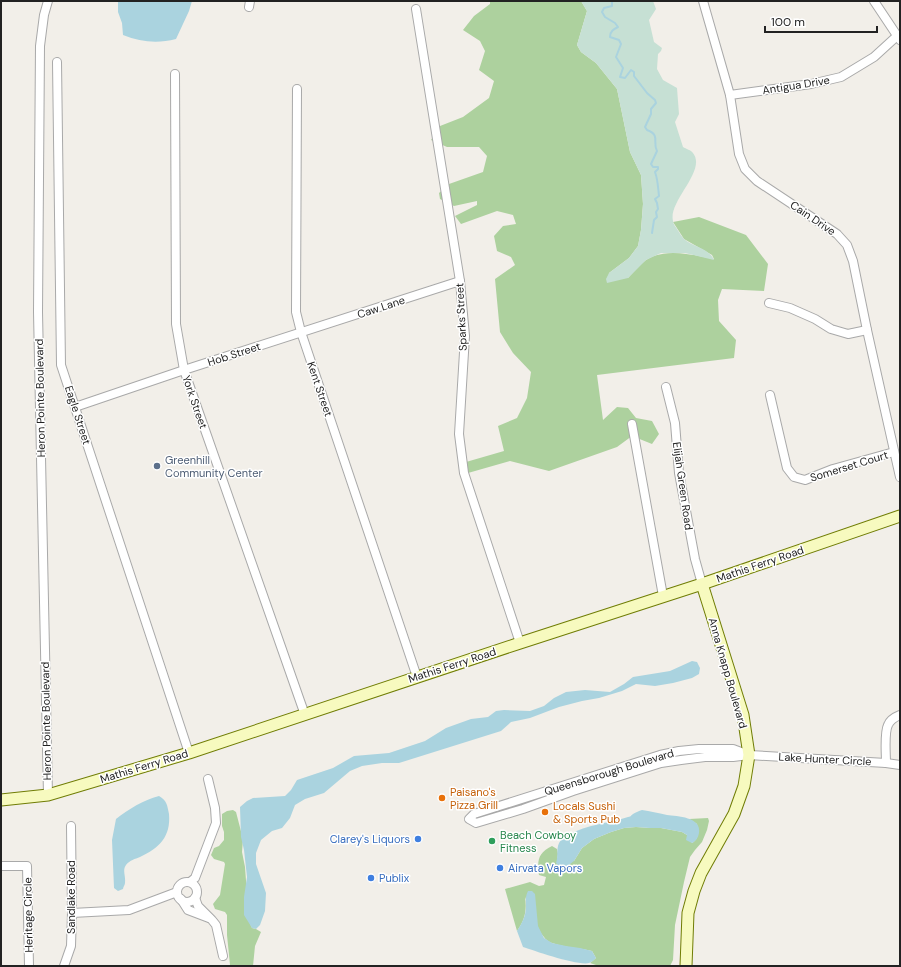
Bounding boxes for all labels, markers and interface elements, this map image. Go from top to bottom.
scale bar [765,8,877,34]
text: 100 m [771,14,805,30]
street label: Antigua Drive [761,73,831,97]
street label: Cain Drive [788,198,838,238]
street label: Sparks Street [452,283,470,351]
street label: Caw Lane [355,293,407,321]
street label: Heron Pointe Boulevard [32,339,48,457]
street label: Hob Street [206,339,262,369]
street label: Kent Street [304,360,336,418]
street label: York Street [179,373,211,431]
street label: Eagle Street [62,384,94,446]
street label: Elijah Green Road [670,441,696,531]
street label: Somerset Court [808,447,890,485]
place label: Greenhill Community Center [165,453,263,480]
marker: Greenhill Community Center [152,461,162,471]
street label: Mathis Ferry Road [714,542,806,586]
street label: Anna Knapp Boulevard [705,616,751,730]
street label: Mathis Ferry Road [406,644,498,686]
street label: Heron Pointe Boulevard [38,662,54,780]
street label: Mathis Ferry Road [98,746,190,786]
street label: Queensborough Boulevard [542,746,676,798]
street label: Lake Hunter Circle [778,750,872,768]
place label: Paisano's Pizza Grill [450,785,498,812]
marker: Paisano's Pizza Grill [437,793,447,803]
place label: Locals Sushi & Sports Pub [553,799,620,826]
marker: Locals Sushi & Sports Pub [540,807,550,817]
place label: Beach Cowboy Fitness [500,828,576,855]
place label: Clarey's Liquors [330,832,410,846]
marker: Clarey's Liquors [413,834,423,844]
marker: Beach Cowboy Fitness [487,836,497,846]
street label: Sandlake Road [64,860,78,934]
place label: Airvata Vapors [508,861,582,875]
marker: Airvata Vapors [495,863,505,873]
place label: Publix [379,871,410,885]
marker: Publix [366,873,376,883]
street label: Heritage Circle [20,877,36,953]

